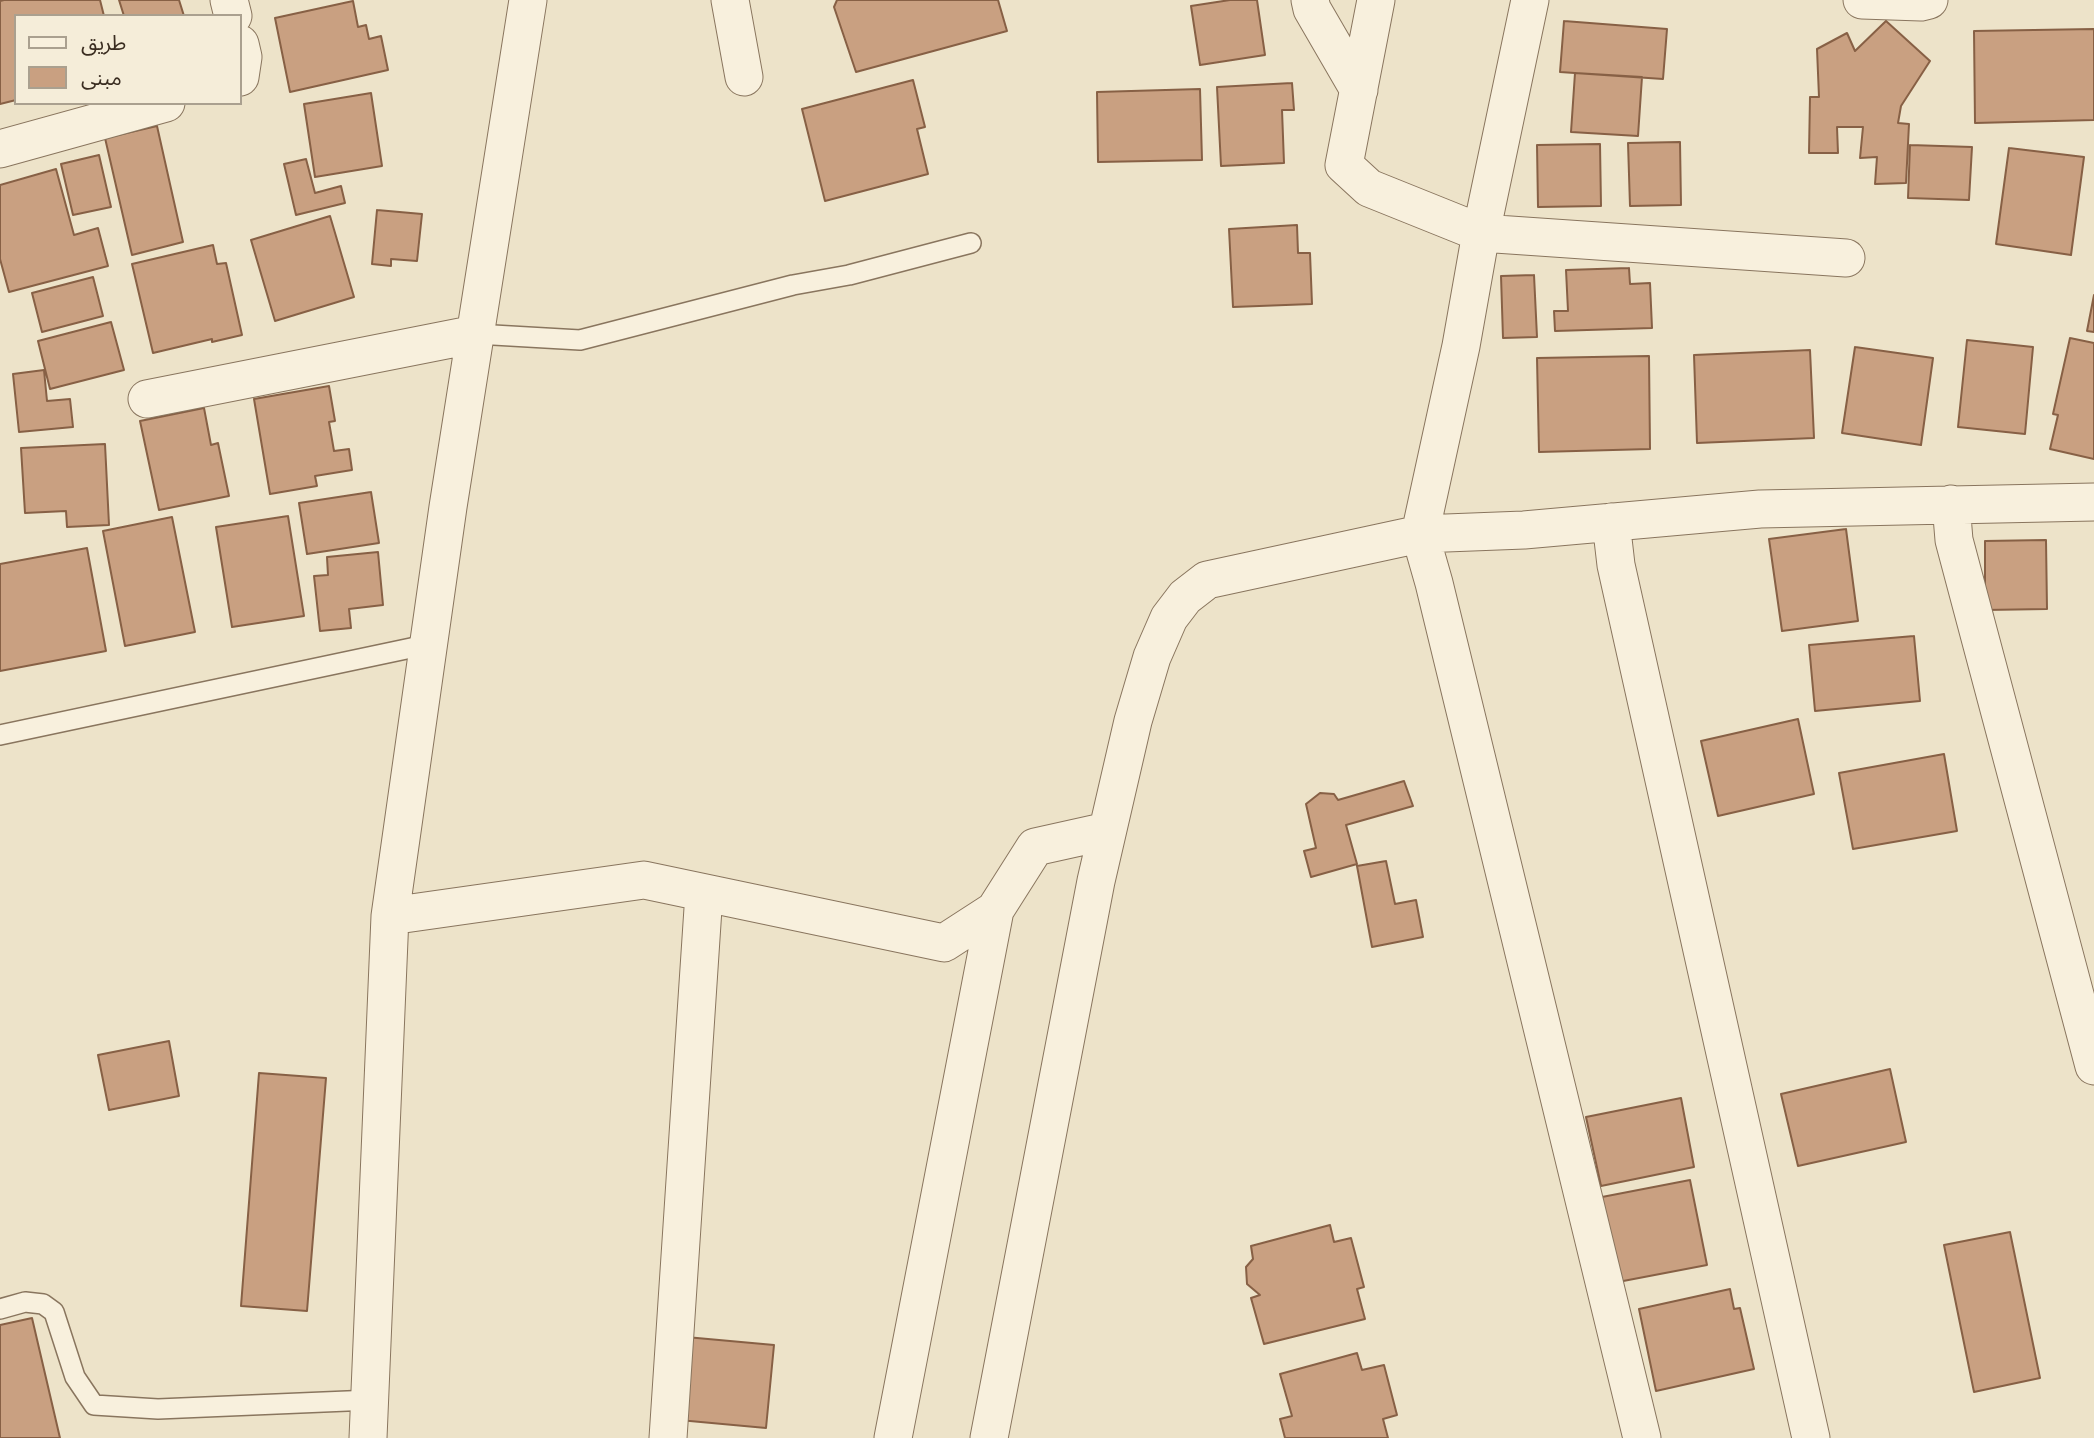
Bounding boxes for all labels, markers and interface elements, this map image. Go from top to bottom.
legend [14,14,242,105]
text: طريق [81,30,126,56]
text: مبنى [81,65,122,91]

